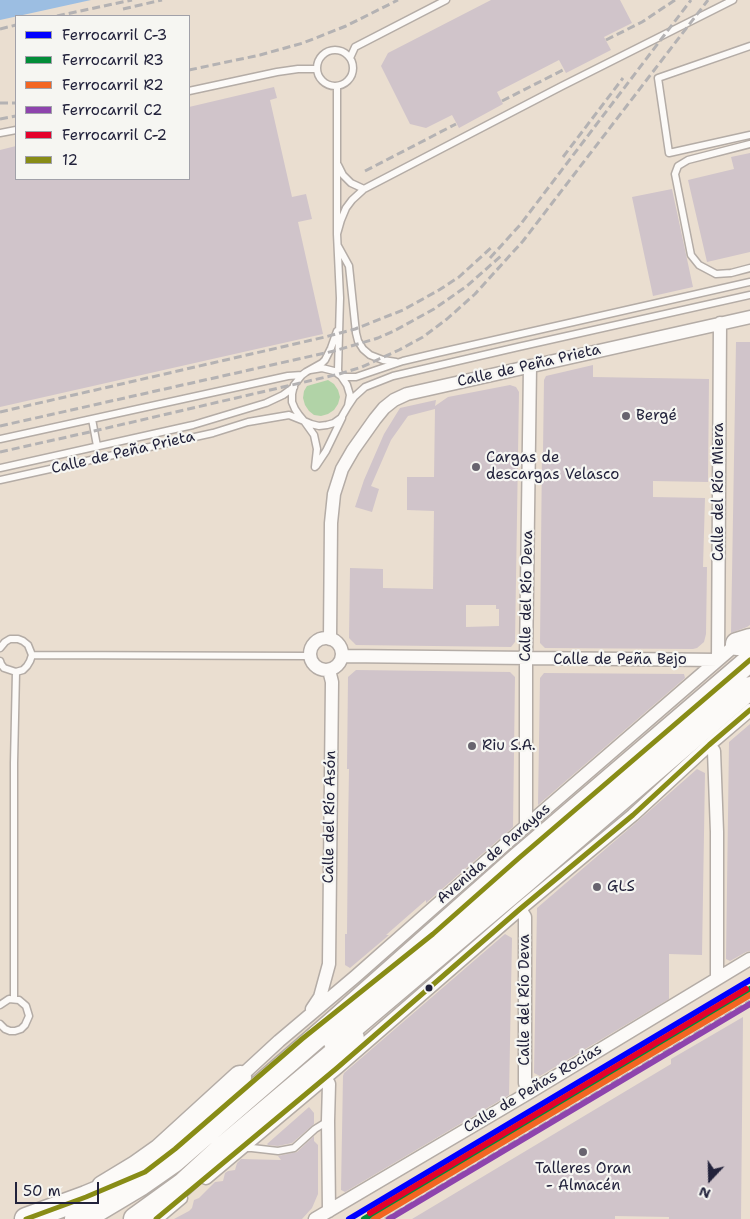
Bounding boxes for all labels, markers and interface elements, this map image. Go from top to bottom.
legend [15,15,190,180]
text: Ferrocarril C-3 [62,25,167,45]
text: Ferrocarril R3 [62,50,164,70]
text: Ferrocarril R2 [62,75,164,95]
text: Ferrocarril C2 [62,100,163,120]
text: Ferrocarril C-2 [62,125,167,145]
text: 12 [62,150,78,170]
street label: Calle de Peña Prieta [456,341,602,391]
place label: Bergé [636,407,677,425]
marker: Bergé [620,410,632,422]
street label: Calle del Río Miera [710,423,728,561]
street label: Calle de Peña Prieta [50,428,196,478]
place label: Cargas de descargas Velasco [486,449,619,484]
marker: Cargas de descargas Velasco [470,461,482,473]
street label: Calle del Río Deva [517,530,537,662]
street label: Calle de Peña Bejo [553,651,687,669]
place label: Riu S.A. [482,737,536,755]
marker: Riu S.A. [466,740,478,752]
street label: Calle del Río Asón [320,750,340,884]
street label: Avenida de Parayas [434,800,554,908]
place label: GLS [607,878,635,896]
marker: GLS [591,881,603,893]
street label: Calle del Río Deva [516,934,534,1066]
unlabelled marker [424,983,434,993]
street label: Calle de Peñas Rocías [461,1041,605,1137]
marker: Talleres Oran - Almacén [577,1146,589,1158]
north arrow [685,1154,735,1204]
place label: Talleres Oran - Almacén [535,1160,631,1195]
scale bar [18,1172,101,1204]
text: 50 m [23,1181,61,1201]
text: N [696,1183,713,1203]

